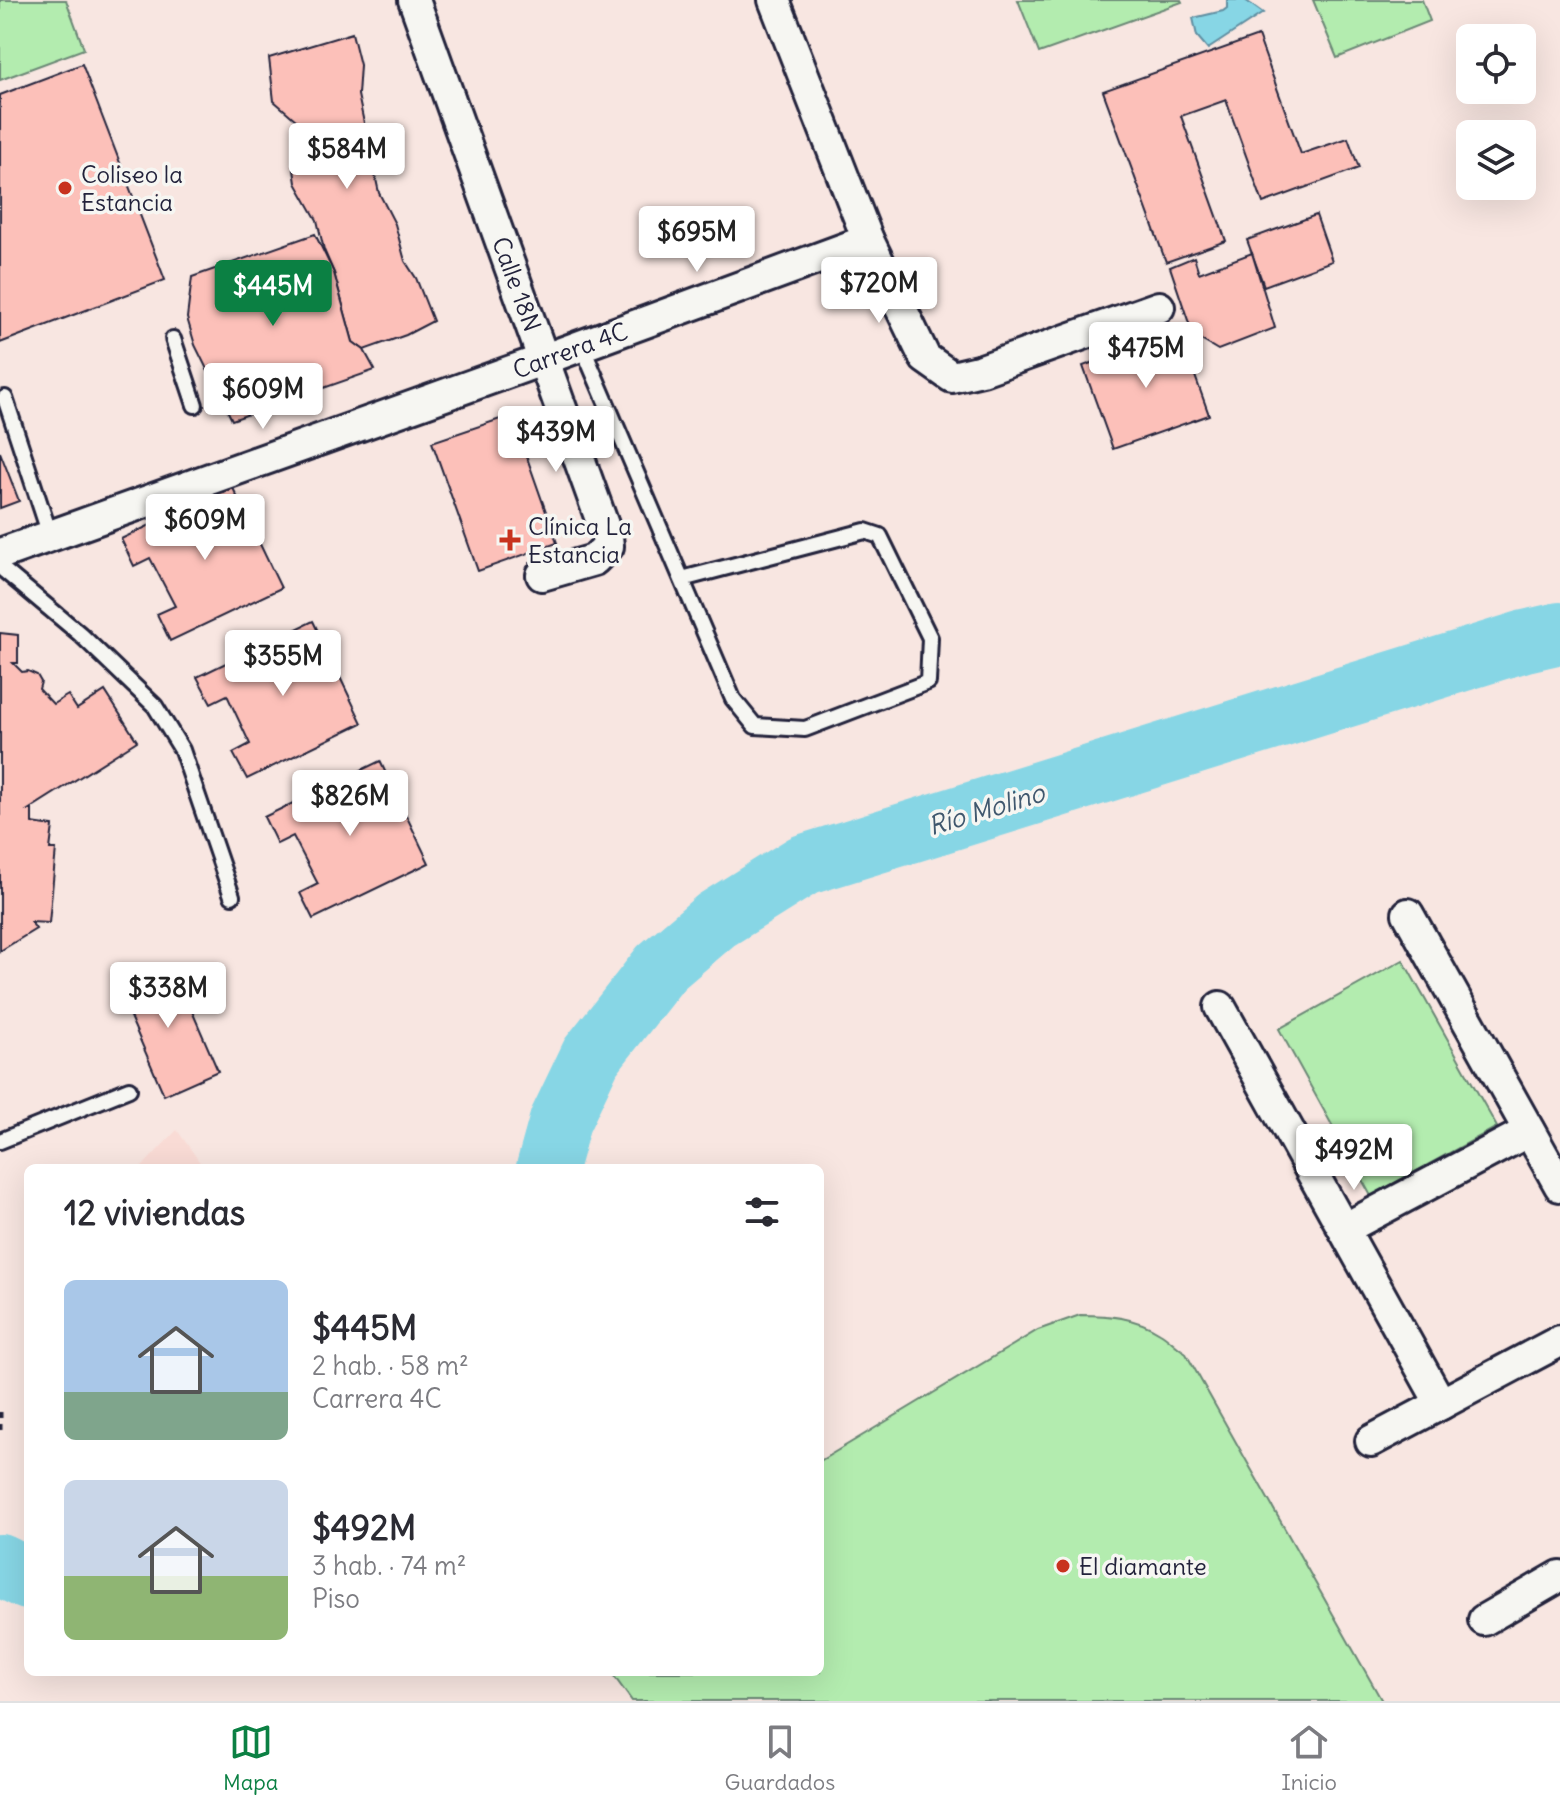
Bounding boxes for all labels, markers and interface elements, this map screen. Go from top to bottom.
map controls [1456,24,1536,200]
button: locate [1456,24,1536,104]
button: layers [1456,120,1536,200]
pin: $584M [291,123,403,191]
text: $584M [307,132,387,165]
place label: Coliseo la Estancia [81,159,183,217]
marker: Coliseo la Estancia [56,179,74,197]
pin: $695M [641,206,753,274]
text: $695M [657,215,737,248]
street label: Calle 18N [486,233,548,335]
pin: $720M [823,257,935,325]
pin: $445M [217,260,329,328]
text: $720M [839,266,919,299]
text: $445M [233,269,313,302]
street label: Carrera 4C [509,315,631,385]
pin: $475M [1090,322,1202,390]
text: $475M [1107,331,1185,364]
pin: $609M [207,363,319,431]
text: $609M [222,372,304,405]
pin: $439M [500,406,612,474]
text: $439M [516,415,596,448]
pin: $609M [149,494,261,562]
text: $609M [164,503,246,536]
place label: Clínica La Estancia [528,511,632,569]
marker: Clínica La Estancia [499,529,521,551]
pin: $355M [227,630,339,698]
text: $355M [243,639,323,672]
pin: $826M [294,770,406,838]
water label: Río Molino [924,775,1050,842]
text: $826M [310,779,390,812]
pin: $338M [112,962,224,1030]
text: $338M [128,971,208,1004]
pin: $492M [1298,1124,1410,1192]
text: $492M [1314,1133,1394,1166]
icon: filters [740,1190,784,1234]
text: 12 viviendas [64,1191,245,1234]
text: $445M [312,1306,417,1349]
icon: home [128,1312,224,1408]
text: 2 hab. · 58 m² [312,1349,469,1382]
text: Carrera 4C [312,1382,442,1415]
text: $492M [312,1506,416,1549]
icon: home [128,1512,224,1608]
text: 3 hab. · 74 m² [312,1549,467,1582]
place label: El diamante [1079,1551,1207,1581]
marker: El diamante [1054,1557,1072,1575]
text: Piso [312,1582,360,1615]
tab: Mapa [223,1720,278,1796]
tab: Guardados [725,1720,835,1796]
tab: Inicio [1281,1720,1337,1796]

